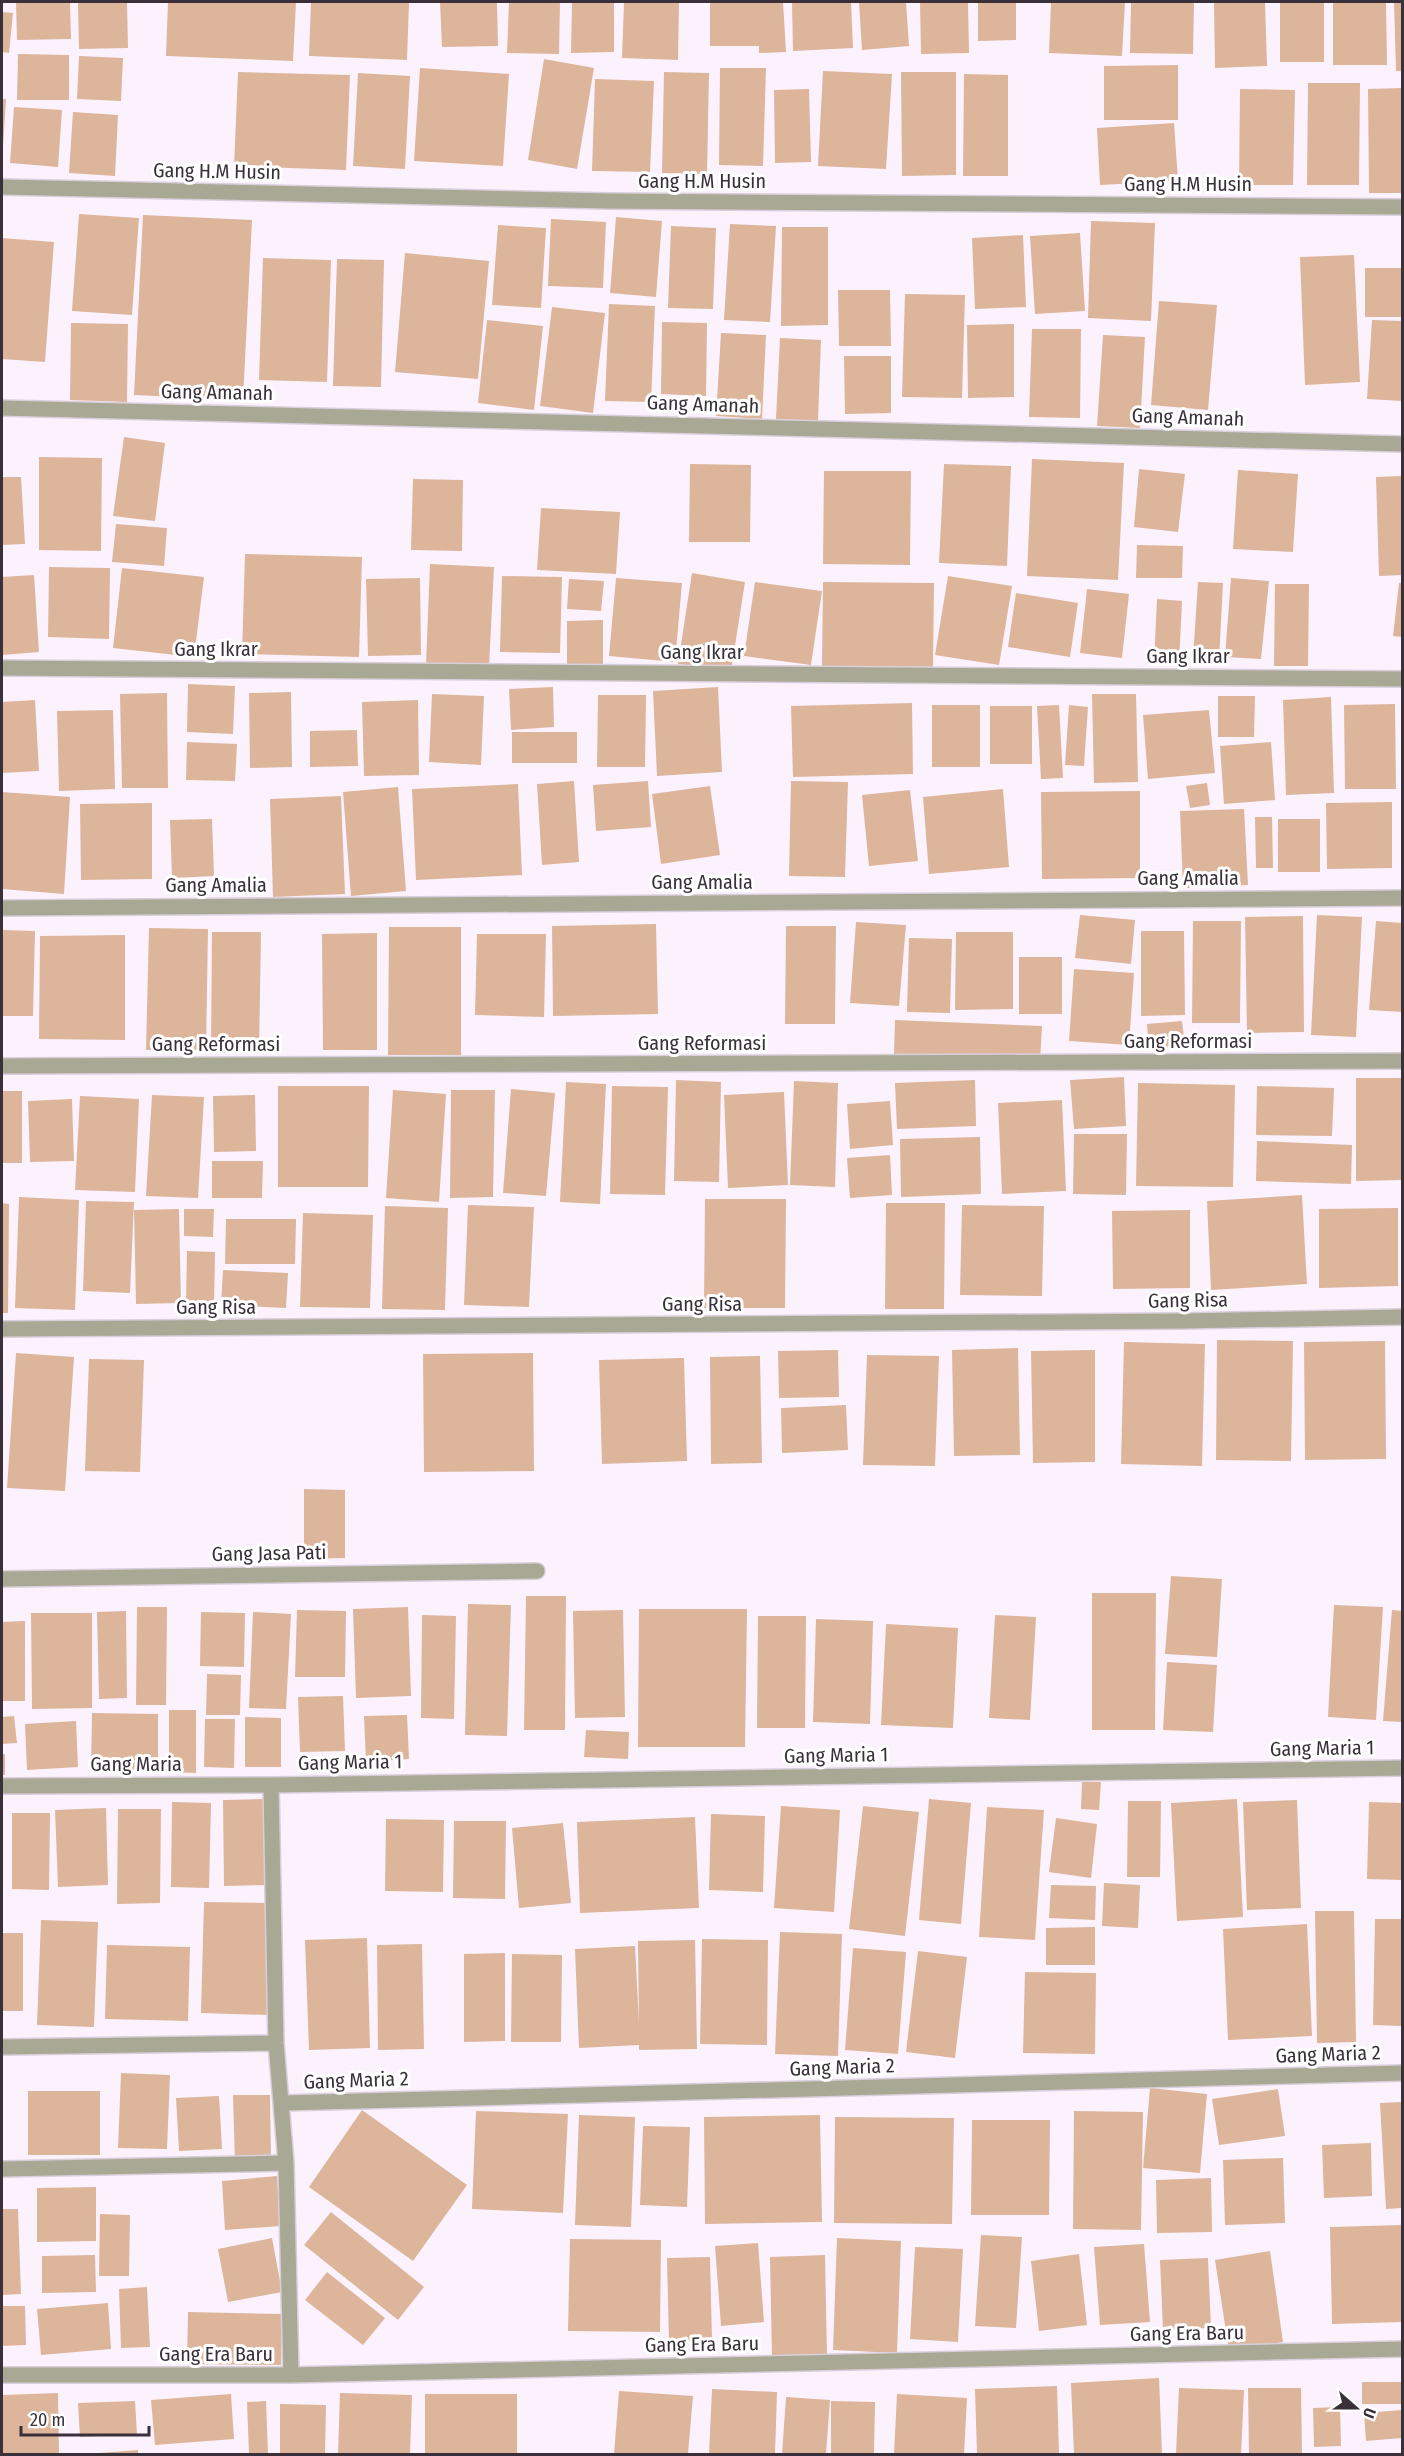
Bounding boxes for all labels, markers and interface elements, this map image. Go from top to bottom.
street label: Gang H.M Husin [153,158,281,184]
street label: Gang H.M Husin [638,169,766,193]
street label: Gang H.M Husin [1124,172,1252,196]
street label: Gang Amanah [161,379,273,405]
street label: Gang Amanah [646,390,760,418]
street label: Gang Amanah [1131,403,1245,431]
street label: Gang Ikrar [174,637,258,661]
street label: Gang Ikrar [660,640,744,664]
street label: Gang Ikrar [1146,644,1230,668]
street label: Gang Amalia [1137,866,1239,890]
street label: Gang Amalia [651,870,753,894]
street label: Gang Amalia [165,873,267,897]
street label: Gang Reformasi [1124,1029,1252,1053]
street label: Gang Reformasi [638,1031,766,1055]
street label: Gang Reformasi [152,1032,280,1056]
street label: Gang Risa [1148,1287,1228,1313]
street label: Gang Risa [662,1292,742,1316]
street label: Gang Risa [176,1295,256,1319]
street label: Gang Jasa Pati [211,1540,327,1566]
street label: Gang Maria 1 [1270,1735,1374,1761]
street label: Gang Maria 1 [784,1742,888,1768]
street label: Gang Maria 1 [298,1749,402,1775]
street label: Gang Maria [90,1752,182,1776]
street label: Gang Maria 2 [1275,2040,1381,2068]
street label: Gang Maria 2 [789,2053,895,2081]
street label: Gang Maria 2 [303,2066,409,2094]
street label: Gang Era Baru [1130,2320,1244,2346]
street label: Gang Era Baru [645,2331,759,2357]
street label: Gang Era Baru [159,2342,273,2366]
north arrow [1326,2378,1386,2438]
scale bar [21,2399,148,2437]
text: U [1359,2405,1380,2421]
text: 20 m [30,2409,65,2431]

